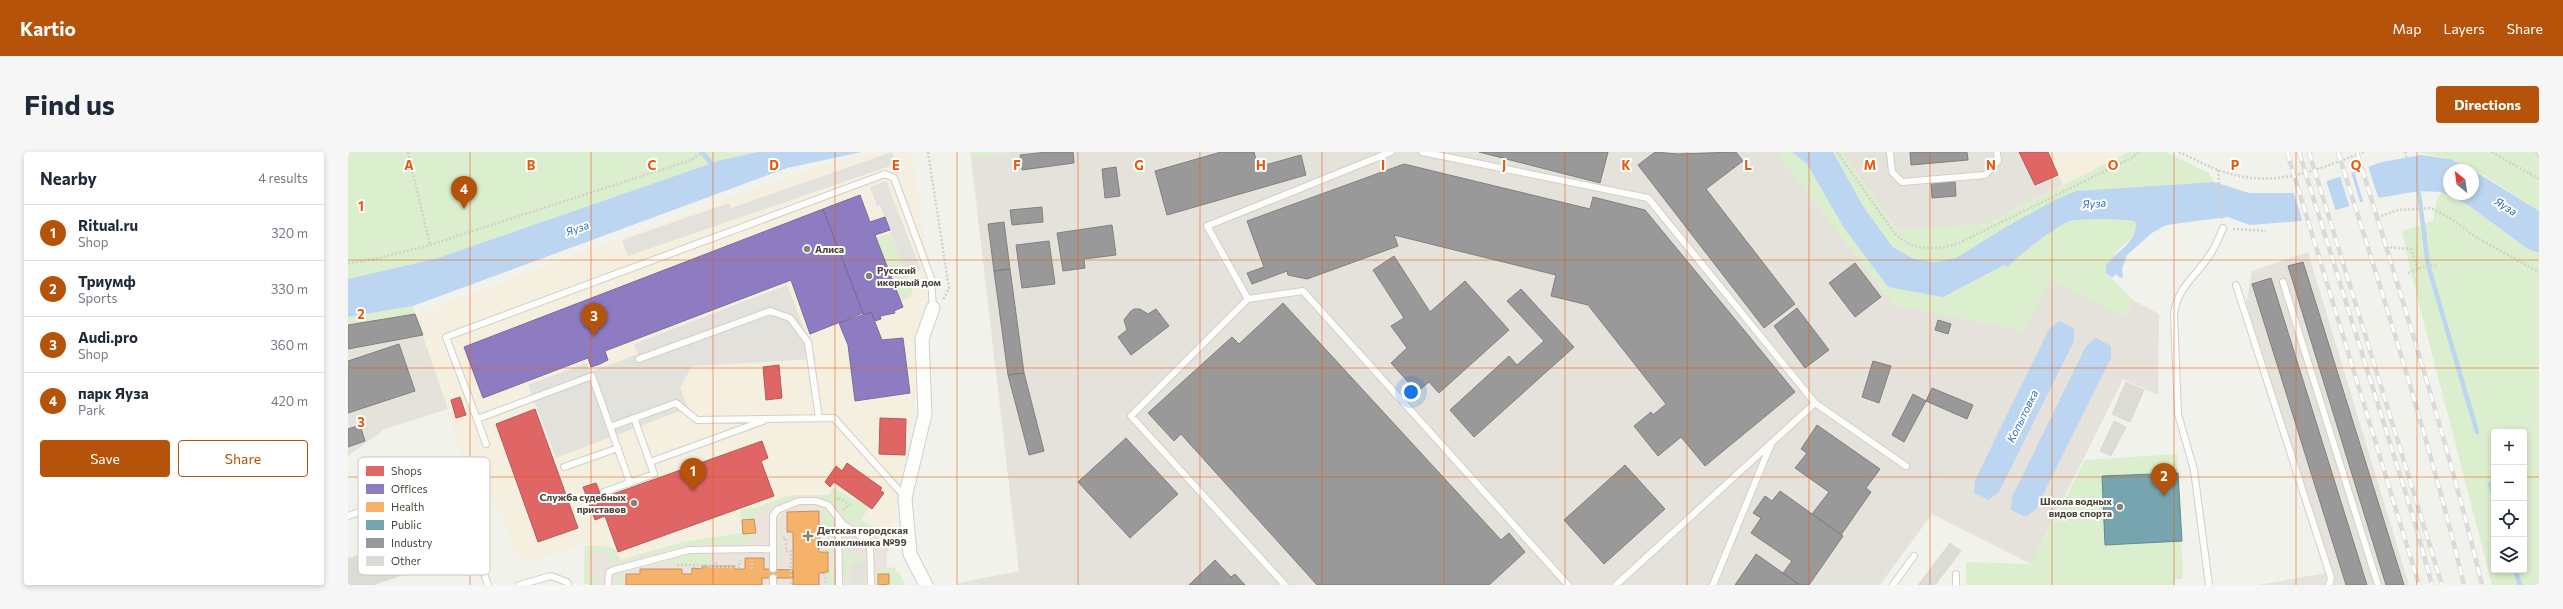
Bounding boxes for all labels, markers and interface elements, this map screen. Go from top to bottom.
text: Kartio [20,17,76,40]
text: Map [2393,20,2421,37]
text: Layers [2443,20,2485,37]
text: Share [2507,20,2543,37]
button: Directions [2436,86,2539,123]
text: Find us [24,87,115,121]
text: A [404,157,414,173]
text: B [527,157,536,173]
text: C [648,157,657,173]
text: D [769,157,779,173]
text: E [892,157,900,173]
text: F [1013,157,1021,173]
text: G [1134,157,1144,173]
text: H [1256,157,1266,173]
text: I [1381,157,1385,173]
text: J [1502,157,1506,173]
text: K [1621,157,1631,173]
text: L [1744,157,1752,173]
text: M [1864,157,1876,173]
text: N [1986,157,1996,173]
text: O [2108,157,2119,173]
text: P [2231,157,2240,173]
text: Q [2351,157,2362,173]
north arrow [2443,164,2479,200]
text: Nearby [40,168,97,189]
text: 4 results [258,170,308,186]
pin: 4 [451,176,477,209]
water label: Яуза [2491,194,2520,218]
water label: Яуза [2080,195,2107,211]
text: 1 [358,198,364,214]
text: Ritual.ru [78,216,138,234]
water label: Яуза [563,218,591,239]
text: 1 [50,225,56,241]
text: 320 m [271,225,308,241]
text: Shop [78,234,109,250]
place label: Алиса [815,243,844,255]
marker: Алиса [802,244,812,254]
place label: Русский икорный дом [877,264,942,288]
marker: Русский икорный дом [864,271,874,281]
text: Триумф [78,272,136,290]
text: 2 [49,281,57,297]
text: 330 m [271,281,308,297]
text: Sports [78,290,118,306]
pin: 3 [581,303,607,336]
text: 2 [357,306,365,322]
text: Audi.pro [78,328,138,346]
text: 3 [49,337,57,353]
text: 360 m [270,337,308,353]
text: Shop [78,346,109,362]
your location [1401,382,1421,402]
text: парк Яуза [78,384,148,402]
water label: Копытовка [2004,387,2040,444]
text: 4 [49,393,57,409]
text: 420 m [271,393,308,409]
text: Park [78,402,105,418]
text: 3 [357,414,365,430]
map controls [2491,429,2527,573]
button: + [2491,429,2527,465]
button: Save [40,440,170,477]
button: Share [178,440,308,477]
legend [358,457,490,575]
pin: 1 [680,458,706,491]
pin: 2 [2151,463,2177,496]
text: Shops [391,464,422,477]
button: − [2491,465,2527,501]
text: Offices [391,482,428,495]
place label: Служба судебных приставов [539,491,627,515]
place label: Школа водных видов спорта [2040,495,2112,519]
marker: Служба судебных приставов [629,498,639,508]
text: Health [391,500,424,513]
button: locate [2491,501,2527,537]
marker: Школа водных видов спорта [2115,502,2125,512]
text: Public [391,518,422,531]
place label: Детская городская поликлиника №99 [817,524,908,548]
marker: Детская городская поликлиника №99 [802,530,814,542]
text: Industry [391,536,433,549]
button: layers [2491,537,2527,573]
text: Other [391,554,422,567]

